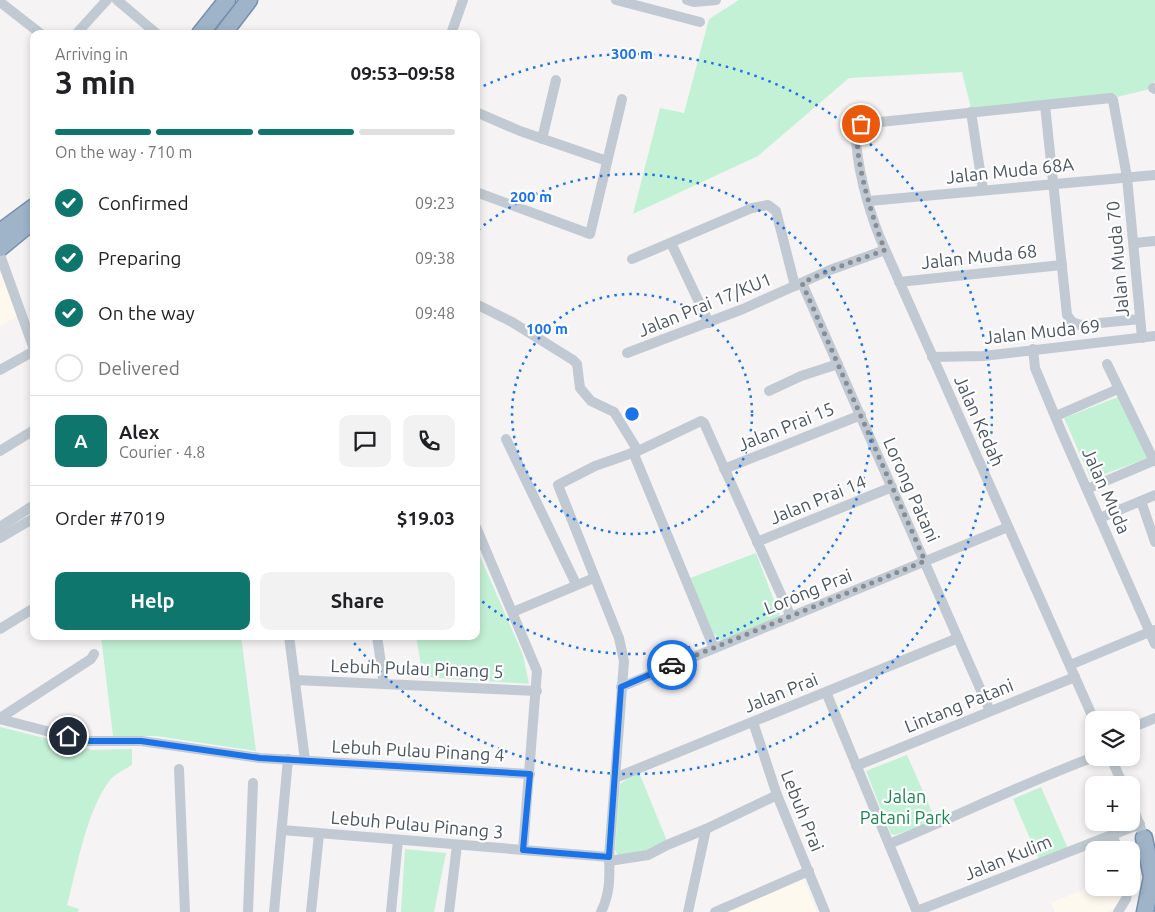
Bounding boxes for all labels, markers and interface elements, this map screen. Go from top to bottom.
text: Arriving in [55,45,128,63]
text: 300 m [611,45,653,62]
text: 09:53–09:58 [350,62,455,84]
text: 3 min [55,64,136,100]
pin [840,103,882,145]
icon: bag [847,110,875,138]
text: On the way · 710 m [55,143,192,161]
street label: Jalan Muda 68A [945,153,1075,187]
text: 200 m [510,188,552,205]
icon: check [55,189,83,217]
text: Confirmed [98,192,189,214]
text: 09:23 [415,194,455,212]
street label: Jalan Muda 70 [1102,200,1132,318]
street label: Jalan Muda 68 [920,240,1038,272]
icon: check [55,244,83,272]
text: Preparing [98,247,182,269]
text: 09:38 [415,249,455,267]
street label: Jalan Prai 17/KU1 [635,268,774,340]
icon: check [55,299,83,327]
text: On the way [98,302,195,324]
text: 09:48 [415,304,455,322]
street label: Jalan Muda 69 [983,315,1101,347]
text: 100 m [526,320,568,337]
text: Delivered [98,357,180,379]
street label: Jalan Kedah [951,372,1009,469]
street label: Jalan Prai 15 [735,398,837,454]
centre of rings [623,405,641,423]
button: chat [339,415,391,467]
button: phone [403,415,455,467]
text: Alex [119,421,159,443]
text: A [74,430,88,452]
street label: Lorong Patani [880,434,944,545]
text: Courier · 4.8 [119,443,205,461]
street label: Jalan Muda [1079,444,1135,537]
street label: Jalan Prai 14 [767,471,869,527]
text: Order #7019 [55,507,165,529]
text: $19.03 [397,507,455,529]
street label: Lorong Prai [761,564,854,618]
button: Help [55,572,250,630]
button: Share [260,572,455,630]
courier [647,640,697,690]
icon: car [658,651,686,679]
street label: Lebuh Pulau Pinang 5 [330,655,504,681]
street label: Jalan Prai [741,668,820,716]
street label: Lintang Patani [901,674,1016,736]
map controls [1085,711,1140,896]
button: layers [1085,711,1140,766]
pin [47,715,89,757]
icon: home [54,722,82,750]
street label: Lebuh Pulau Pinang 4 [331,735,505,765]
street label: Lebuh Prai [778,767,828,854]
button: + [1085,776,1140,831]
park label: Jalan Patani Park [860,786,950,827]
street label: Lebuh Pulau Pinang 3 [330,806,504,842]
street label: Jalan Kulim [961,831,1054,884]
button: − [1085,841,1140,896]

